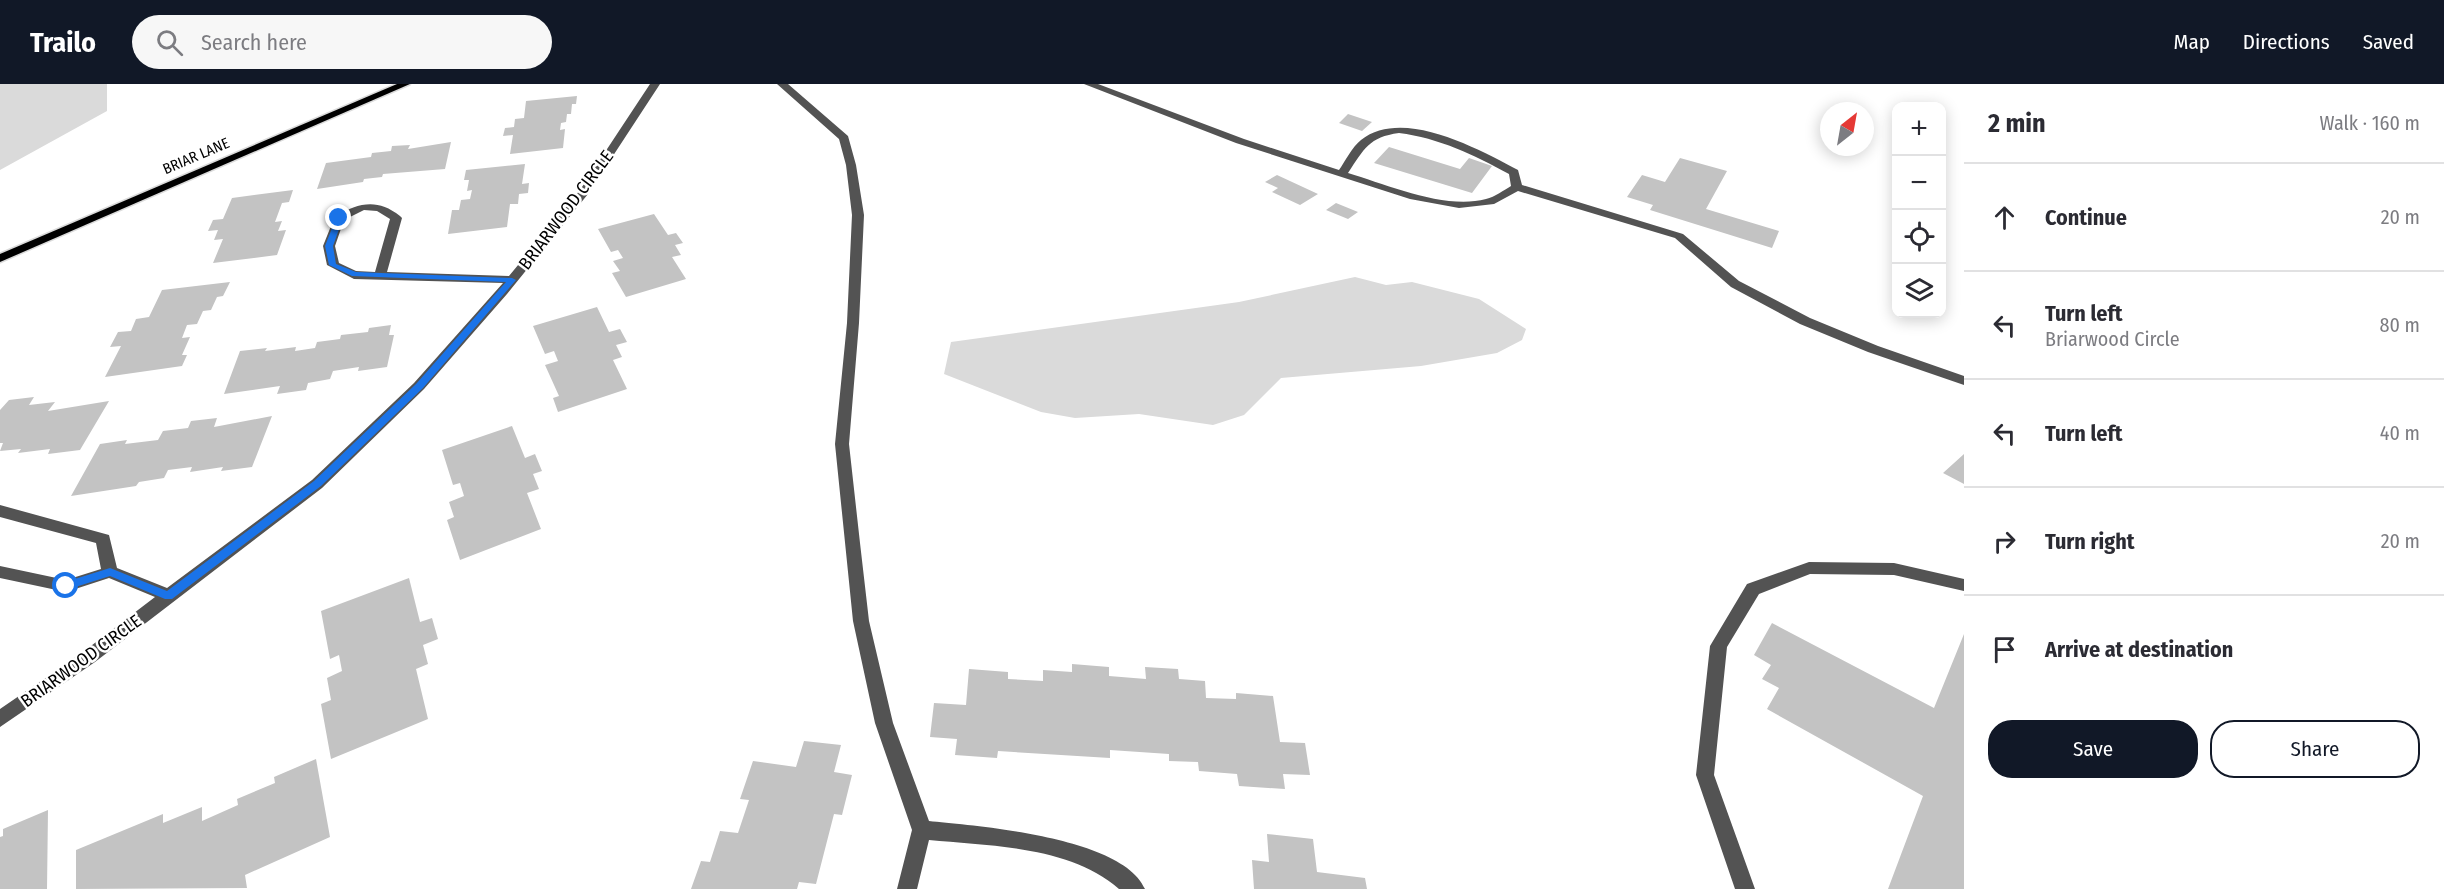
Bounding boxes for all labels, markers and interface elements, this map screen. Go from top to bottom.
search box [132,15,552,69]
text: Trailo [30,26,96,59]
icon: search [153,26,186,59]
text: Search here [201,29,307,56]
text: Map [2173,29,2210,55]
text: Directions [2243,29,2330,55]
text: Saved [2363,29,2414,55]
north arrow [1820,102,1874,156]
map controls [1892,102,1946,318]
button: + [1892,102,1946,156]
text: 2 min [1988,108,2046,139]
text: Walk · 160 m [2320,111,2420,135]
street label: BRIAR LANE [160,134,232,178]
street label: BRIARWOOD CIRCLE [514,146,618,274]
button: − [1892,156,1946,210]
icon: ahead [1988,201,2021,234]
route end [325,204,351,230]
text: Continue [2045,204,2127,231]
text: 20 m [2381,205,2420,229]
button: locate [1892,210,1946,264]
button: layers [1892,264,1946,318]
text: Turn left [2045,300,2123,327]
icon: left [1988,309,2021,342]
text: 80 m [2380,313,2420,337]
text: Briarwood Circle [2045,327,2180,351]
icon: left [1988,417,2021,450]
text: Turn left [2045,420,2123,447]
text: 40 m [2380,421,2420,445]
icon: right [1988,525,2021,558]
text: Turn right [2045,528,2134,555]
text: 20 m [2381,529,2420,553]
route start [52,572,78,598]
street label: BRIARWOOD CIRCLE [16,610,146,712]
icon: arrive [1988,633,2021,666]
text: Arrive at destination [2045,636,2233,663]
button: Save [1988,720,2198,778]
button: Share [2210,720,2420,778]

